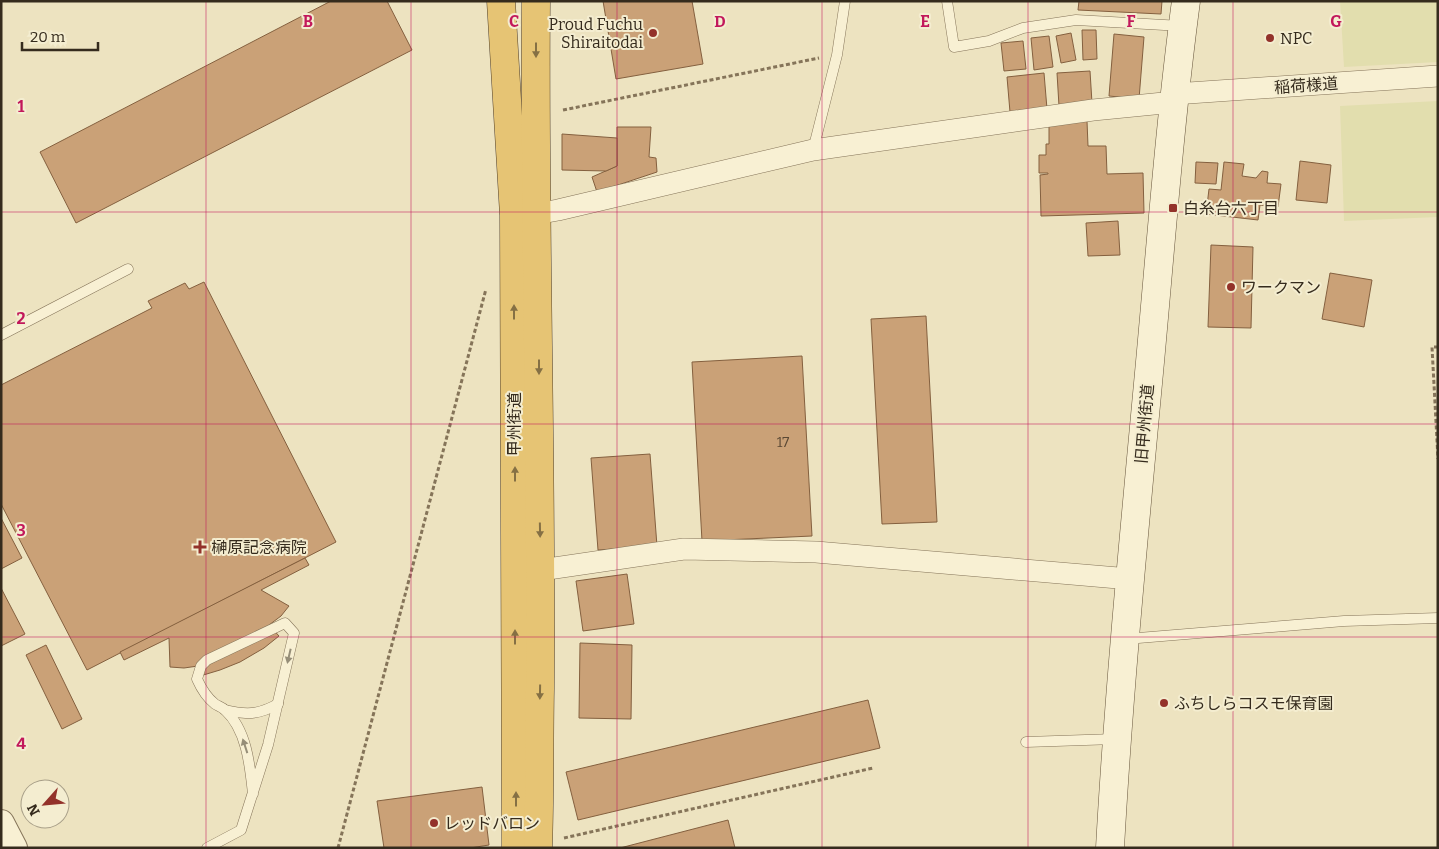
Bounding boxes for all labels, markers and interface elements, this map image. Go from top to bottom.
text: B [303,12,313,31]
text: C [509,12,519,31]
text: D [714,12,726,31]
text: E [920,12,930,31]
text: F [1127,12,1136,31]
text: G [1330,12,1342,31]
place label: Proud Fuchu Shiraitodai [549,15,643,52]
scale bar [22,20,99,52]
marker: Proud Fuchu Shiraitodai [647,27,659,39]
text: 20 m [30,28,66,46]
place label: NPC [1280,29,1312,48]
marker: NPC [1264,32,1276,44]
one-way arrow [531,42,539,58]
street label: 稲荷様道 [1273,74,1339,97]
text: 1 [18,97,25,116]
place label: 白糸台六丁目 [1183,199,1279,218]
marker: 白糸台六丁目 [1167,202,1179,214]
place label: ワークマン [1241,278,1321,297]
marker: ワークマン [1225,281,1237,293]
one-way arrow [510,303,518,319]
text: 2 [16,309,26,328]
one-way arrow [535,360,543,376]
street label: 旧甲州街道 [1132,383,1157,465]
street label: 甲州街道 [505,392,524,456]
house number: 17 [777,434,789,451]
one-way arrow [511,466,519,482]
text: 3 [16,521,26,540]
one-way arrow [536,522,544,538]
place label: 榊原記念病院 [211,538,307,557]
marker: 榊原記念病院 [193,540,207,554]
one-way arrow [511,628,519,644]
one-way arrow [285,649,293,664]
one-way arrow [536,685,544,701]
place label: ふちしらコスモ保育園 [1174,694,1334,713]
marker: ふちしらコスモ保育園 [1158,697,1170,709]
text: 4 [16,734,26,753]
one-way arrow [240,738,248,753]
north arrow [20,779,70,829]
one-way arrow [512,791,520,807]
text: N [24,801,44,818]
place label: レッドバロン [444,814,540,833]
marker: レッドバロン [428,817,440,829]

